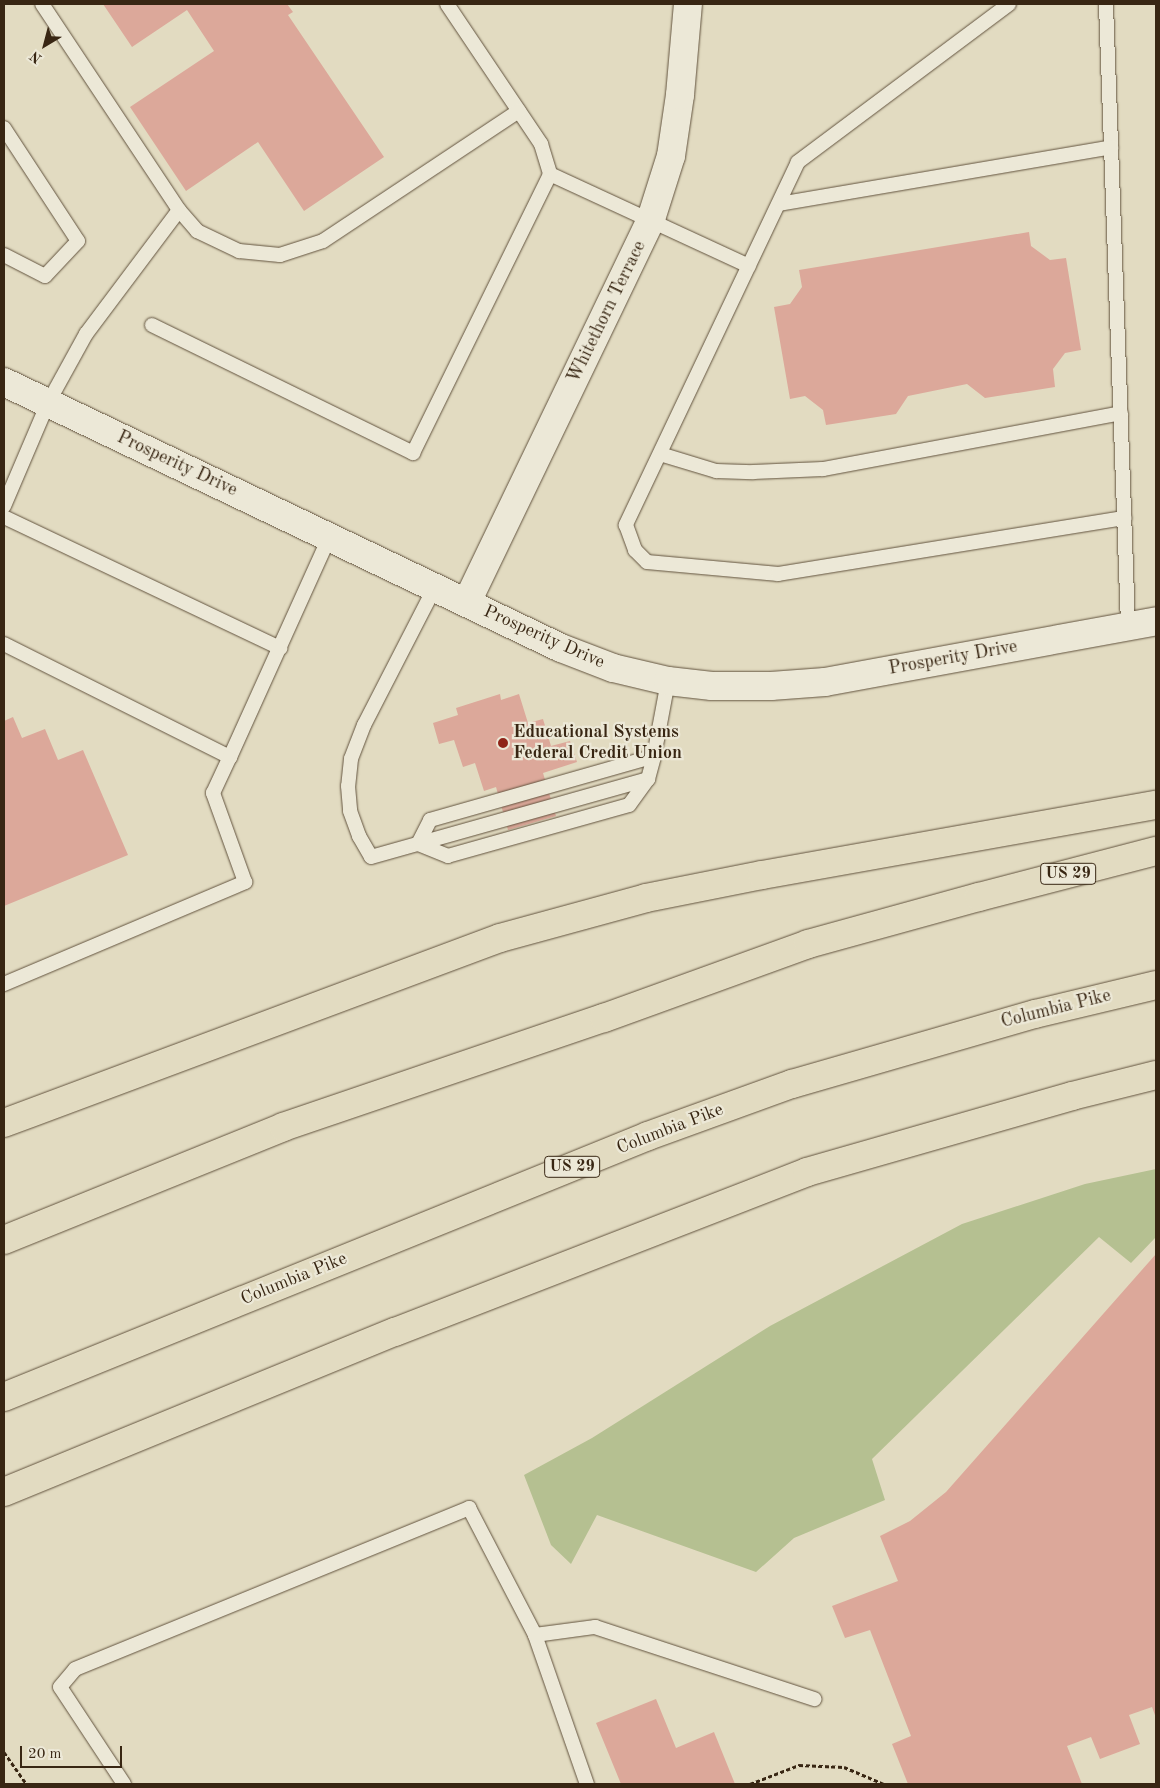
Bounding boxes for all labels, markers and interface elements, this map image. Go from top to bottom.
north arrow [20,20,70,70]
text: N [27,48,44,66]
street label: Whitethorn Terrace [563,237,651,387]
street label: Prosperity Drive [113,427,241,501]
street label: Prosperity Drive [480,601,608,673]
street label: Prosperity Drive [887,636,1019,680]
place label: Educational Systems Federal Credit Union [513,722,682,764]
marker: Educational Systems Federal Credit Union [497,737,509,749]
road number: US 29 [1039,861,1097,888]
street label: Columbia Pike [999,985,1113,1033]
street label: Columbia Pike [614,1099,726,1159]
road number: US 29 [543,1154,601,1180]
street label: Columbia Pike [238,1248,350,1310]
scale bar [22,1736,125,1768]
text: 20 m [28,1747,62,1762]

